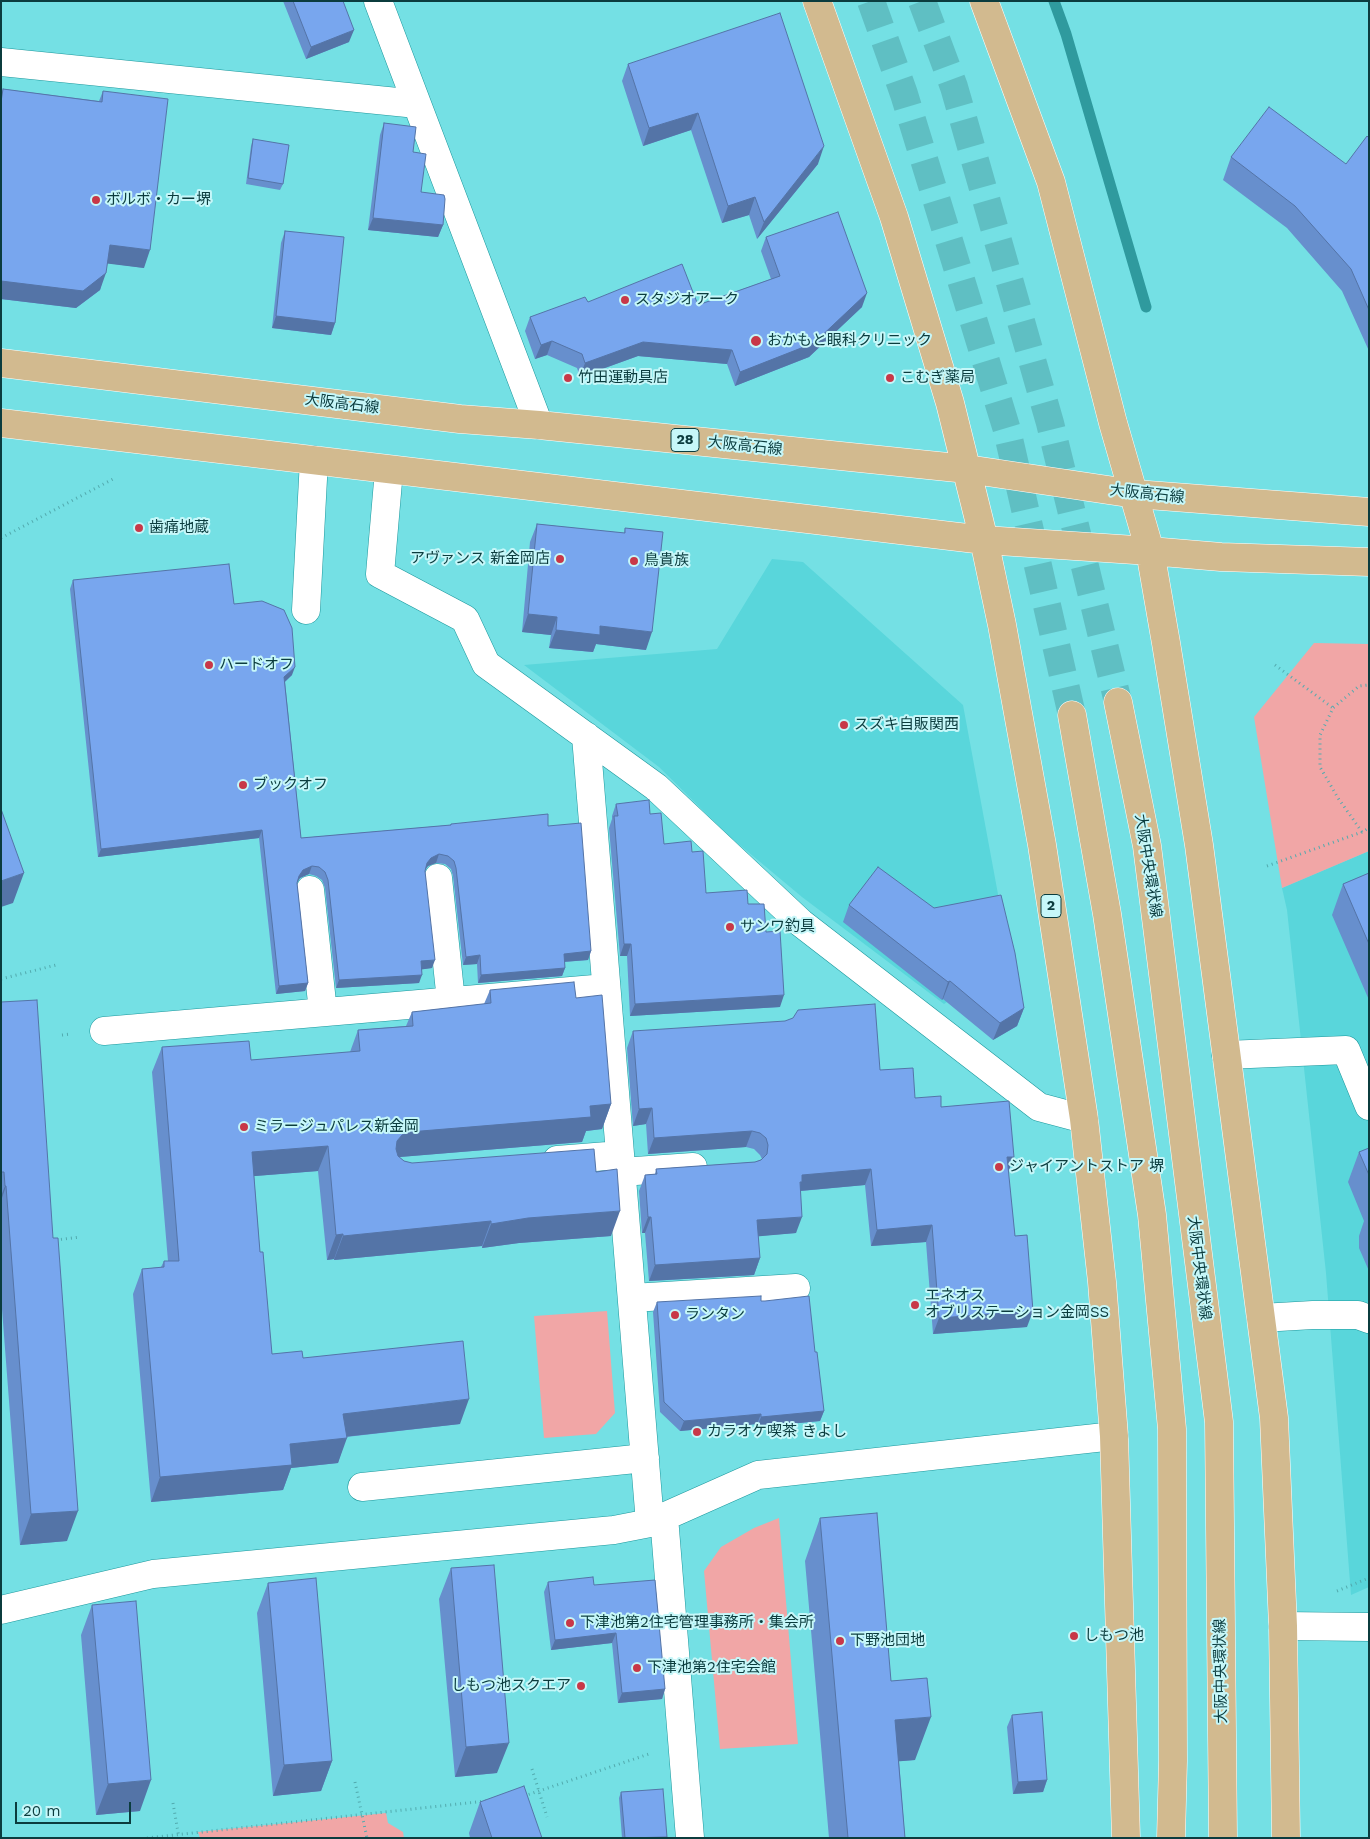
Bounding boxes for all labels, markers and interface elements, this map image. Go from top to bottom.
place label: ボルボ・カー堺 [106,191,211,209]
marker: ボルボ・カー堺 [90,194,102,206]
place label: スタジオアーク [635,291,739,309]
marker: スタジオアーク [619,294,631,306]
place label: おかもと眼科クリニック [767,332,932,350]
marker: おかもと眼科クリニック [749,334,763,348]
place label: 竹田運動具店 [578,369,668,387]
place label: こむぎ薬局 [900,369,975,387]
marker: 竹田運動具店 [562,372,574,384]
marker: こむぎ薬局 [884,372,896,384]
street label: 大阪高石線 [304,390,380,418]
road number: 28 [671,428,699,452]
street label: 大阪高石線 [707,433,783,459]
street label: 大阪高石線 [1109,481,1185,507]
place label: 歯痛地蔵 [149,519,209,537]
marker: 歯痛地蔵 [133,522,145,534]
place label: アヴァンス 新金岡店 [410,550,550,568]
place label: 鳥貴族 [644,552,689,570]
marker: アヴァンス 新金岡店 [554,553,566,565]
marker: 鳥貴族 [628,555,640,567]
place label: ハードオフ [219,656,294,674]
marker: ハードオフ [203,659,215,671]
place label: スズキ自販関西 [854,716,959,734]
marker: スズキ自販関西 [838,719,850,731]
place label: ブックオフ [253,776,328,794]
marker: ブックオフ [237,779,249,791]
street label: 大阪中央環状線 [1131,813,1165,919]
road number: 2 [1041,894,1061,918]
place label: サンワ釣具 [740,918,815,936]
marker: サンワ釣具 [724,921,736,933]
place label: ミラージュパレス新金岡 [254,1118,419,1136]
marker: ミラージュパレス新金岡 [238,1121,250,1133]
place label: ジャイアントストア 堺 [1009,1158,1164,1176]
marker: ジャイアントストア 堺 [993,1161,1005,1173]
street label: 大阪中央環状線 [1184,1215,1214,1321]
place label: エネオス オブリステーション金岡SS [925,1287,1109,1322]
marker: エネオス オブリステーション金岡SS [909,1299,921,1311]
place label: ランタン [685,1306,745,1324]
marker: ランタン [669,1309,681,1321]
place label: カラオケ喫茶 きよし [707,1423,847,1441]
marker: カラオケ喫茶 きよし [691,1426,703,1438]
place label: 下津池第2住宅管理事務所・集会所 [580,1614,814,1632]
marker: 下津池第2住宅管理事務所・集会所 [564,1617,576,1629]
street label: 大阪中央環状線 [1211,1618,1231,1724]
place label: しもつ池 [1084,1627,1144,1645]
marker: しもつ池 [1068,1630,1080,1642]
place label: 下野池団地 [850,1632,925,1650]
marker: 下野池団地 [834,1635,846,1647]
place label: 下津池第2住宅会館 [647,1659,776,1677]
marker: 下津池第2住宅会館 [631,1662,643,1674]
place label: しもつ池スクエア [451,1677,571,1695]
marker: しもつ池スクエア [575,1680,587,1692]
scale bar [18,1792,134,1824]
text: 20 m [23,1802,61,1820]

